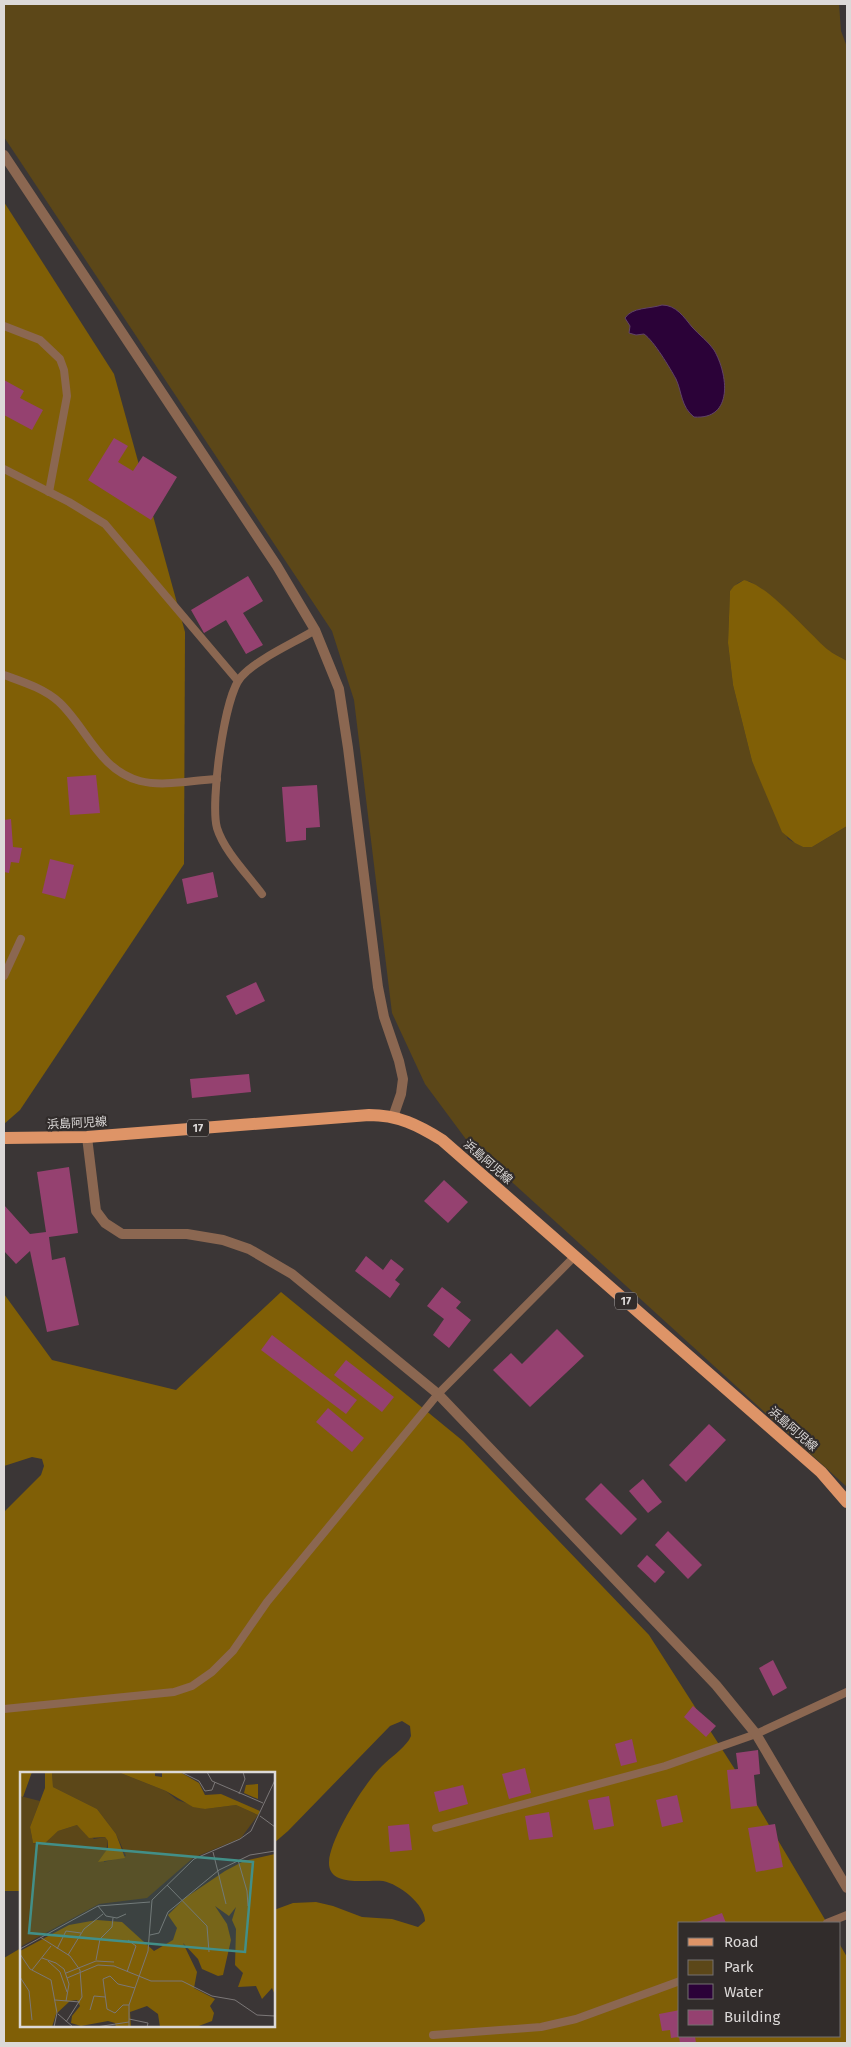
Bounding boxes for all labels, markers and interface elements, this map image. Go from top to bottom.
street label: 浜島阿児線 [47,1114,107,1132]
road number: 17 [187,1120,209,1136]
street label: 浜島阿児線 [461,1137,515,1187]
road number: 17 [615,1292,637,1310]
street label: 浜島阿児線 [766,1404,820,1454]
inset map [20,1772,275,2027]
legend [678,1922,841,2037]
text: Road [724,1933,759,1951]
text: Park [724,1958,754,1976]
text: Water [724,1983,763,2001]
text: Building [724,2008,780,2026]

